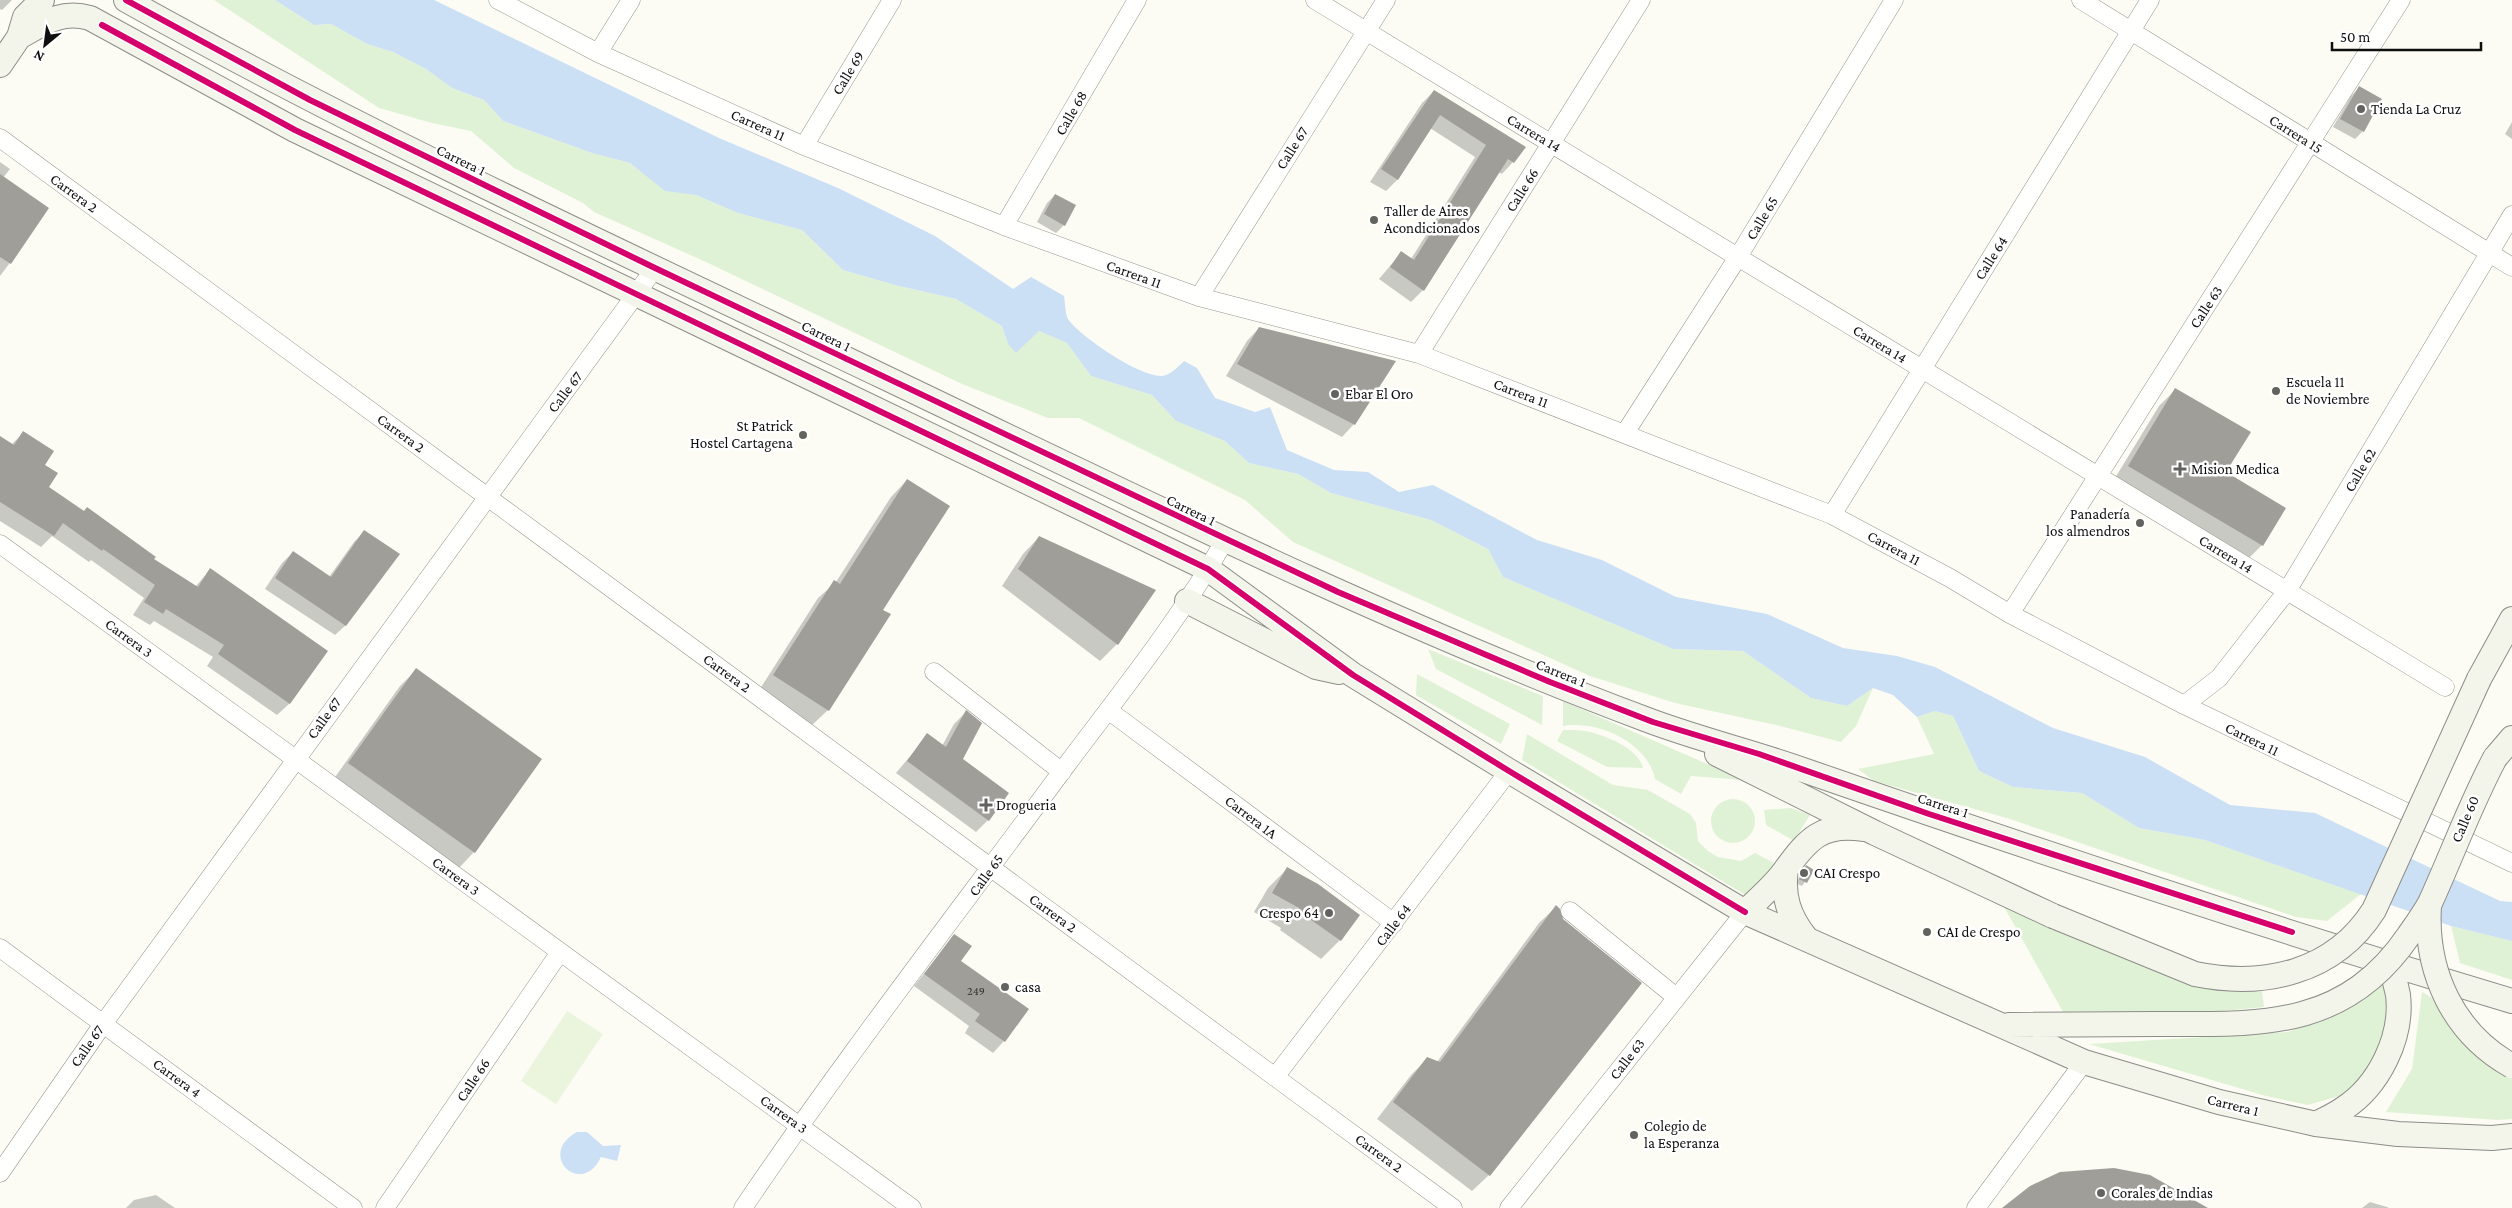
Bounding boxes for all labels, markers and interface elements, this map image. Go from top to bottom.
north arrow [20,20,70,70]
scale bar [2332,20,2481,52]
text: 50 m [2340,29,2370,45]
text: N [30,47,47,66]
street label: Calle 69 [829,48,867,98]
street label: Calle 68 [1052,88,1090,138]
place label: Tienda La Cruz [2371,101,2461,117]
marker: Tienda La Cruz [2355,103,2367,115]
street label: Carrera 11 [729,106,787,144]
street label: Carrera 14 [1504,111,1564,155]
street label: Carrera 15 [2267,111,2325,157]
street label: Calle 67 [1273,124,1311,172]
street label: Carrera 1 [434,141,488,179]
street label: Calle 66 [1502,165,1542,215]
street label: Carrera 2 [47,170,101,216]
street label: Calle 65 [1743,194,1781,242]
place label: Taller de Aires Acondicionados [1384,203,1480,236]
marker: Taller de Aires Acondicionados [1368,214,1380,226]
street label: Calle 64 [1971,233,2011,283]
street label: Carrera 11 [1104,257,1164,291]
street label: Calle 63 [2186,283,2226,331]
street label: Carrera 1 [799,317,853,355]
street label: Carrera 14 [1850,322,1910,366]
street label: Calle 67 [544,368,586,416]
place label: Escuela 11 de Noviembre [2286,374,2370,407]
street label: Carrera 11 [1491,375,1551,411]
marker: Escuela 11 de Noviembre [2270,385,2282,397]
place label: Ebar El Oro [1345,386,1413,402]
marker: Ebar El Oro [1329,388,1341,400]
street label: Carrera 2 [374,410,428,456]
place label: St Patrick Hostel Cartagena [690,418,794,452]
marker: St Patrick Hostel Cartagena [797,429,809,441]
street label: Calle 62 [2341,445,2379,495]
place label: Mision Medica [2191,461,2280,477]
marker: Mision Medica [2173,462,2187,476]
street label: Carrera 1 [1164,491,1218,529]
place label: Panadería los almendros [2046,506,2130,539]
marker: Panadería los almendros [2134,517,2146,529]
street label: Carrera 11 [1865,527,1923,569]
street label: Carrera 14 [2196,532,2256,576]
street label: Carrera 3 [102,615,156,661]
street label: Carrera 2 [700,650,754,696]
street label: Carrera 1 [1534,656,1588,690]
street label: Calle 67 [304,694,344,742]
street label: Carrera 11 [2223,719,2281,759]
street label: Carrera 1 [1916,789,1970,821]
street label: Carrera 1A [1222,792,1281,842]
street label: Calle 60 [2448,793,2482,845]
place label: Drogueria [996,797,1056,814]
marker: Drogueria [980,799,992,811]
street label: Calle 65 [966,851,1006,899]
street label: Carrera 3 [429,853,483,899]
place label: CAI Crespo [1814,865,1880,882]
marker: CAI Crespo [1798,867,1810,879]
street label: Carrera 2 [1026,890,1080,936]
street label: Calle 64 [1372,901,1414,949]
place label: Crespo 64 [1259,905,1319,922]
marker: Crespo 64 [1323,907,1335,919]
place label: CAI de Crespo [1937,924,2021,941]
marker: CAI de Crespo [1921,926,1933,938]
place label: casa [1015,979,1041,995]
marker: casa [999,981,1011,993]
house number: 249 [967,984,985,998]
street label: Calle 67 [67,1022,107,1070]
street label: Calle 63 [1606,1035,1648,1083]
street label: Carrera 4 [150,1055,204,1101]
street label: Calle 66 [453,1056,493,1104]
street label: Carrera 3 [757,1091,811,1137]
street label: Carrera 1 [2206,1091,2260,1119]
place label: Colegio de la Esperanza [1644,1118,1720,1152]
marker: Colegio de la Esperanza [1628,1129,1640,1141]
street label: Carrera 2 [1352,1130,1406,1176]
place label: Corales de Indias [2111,1185,2213,1201]
marker: Corales de Indias [2095,1187,2107,1199]

